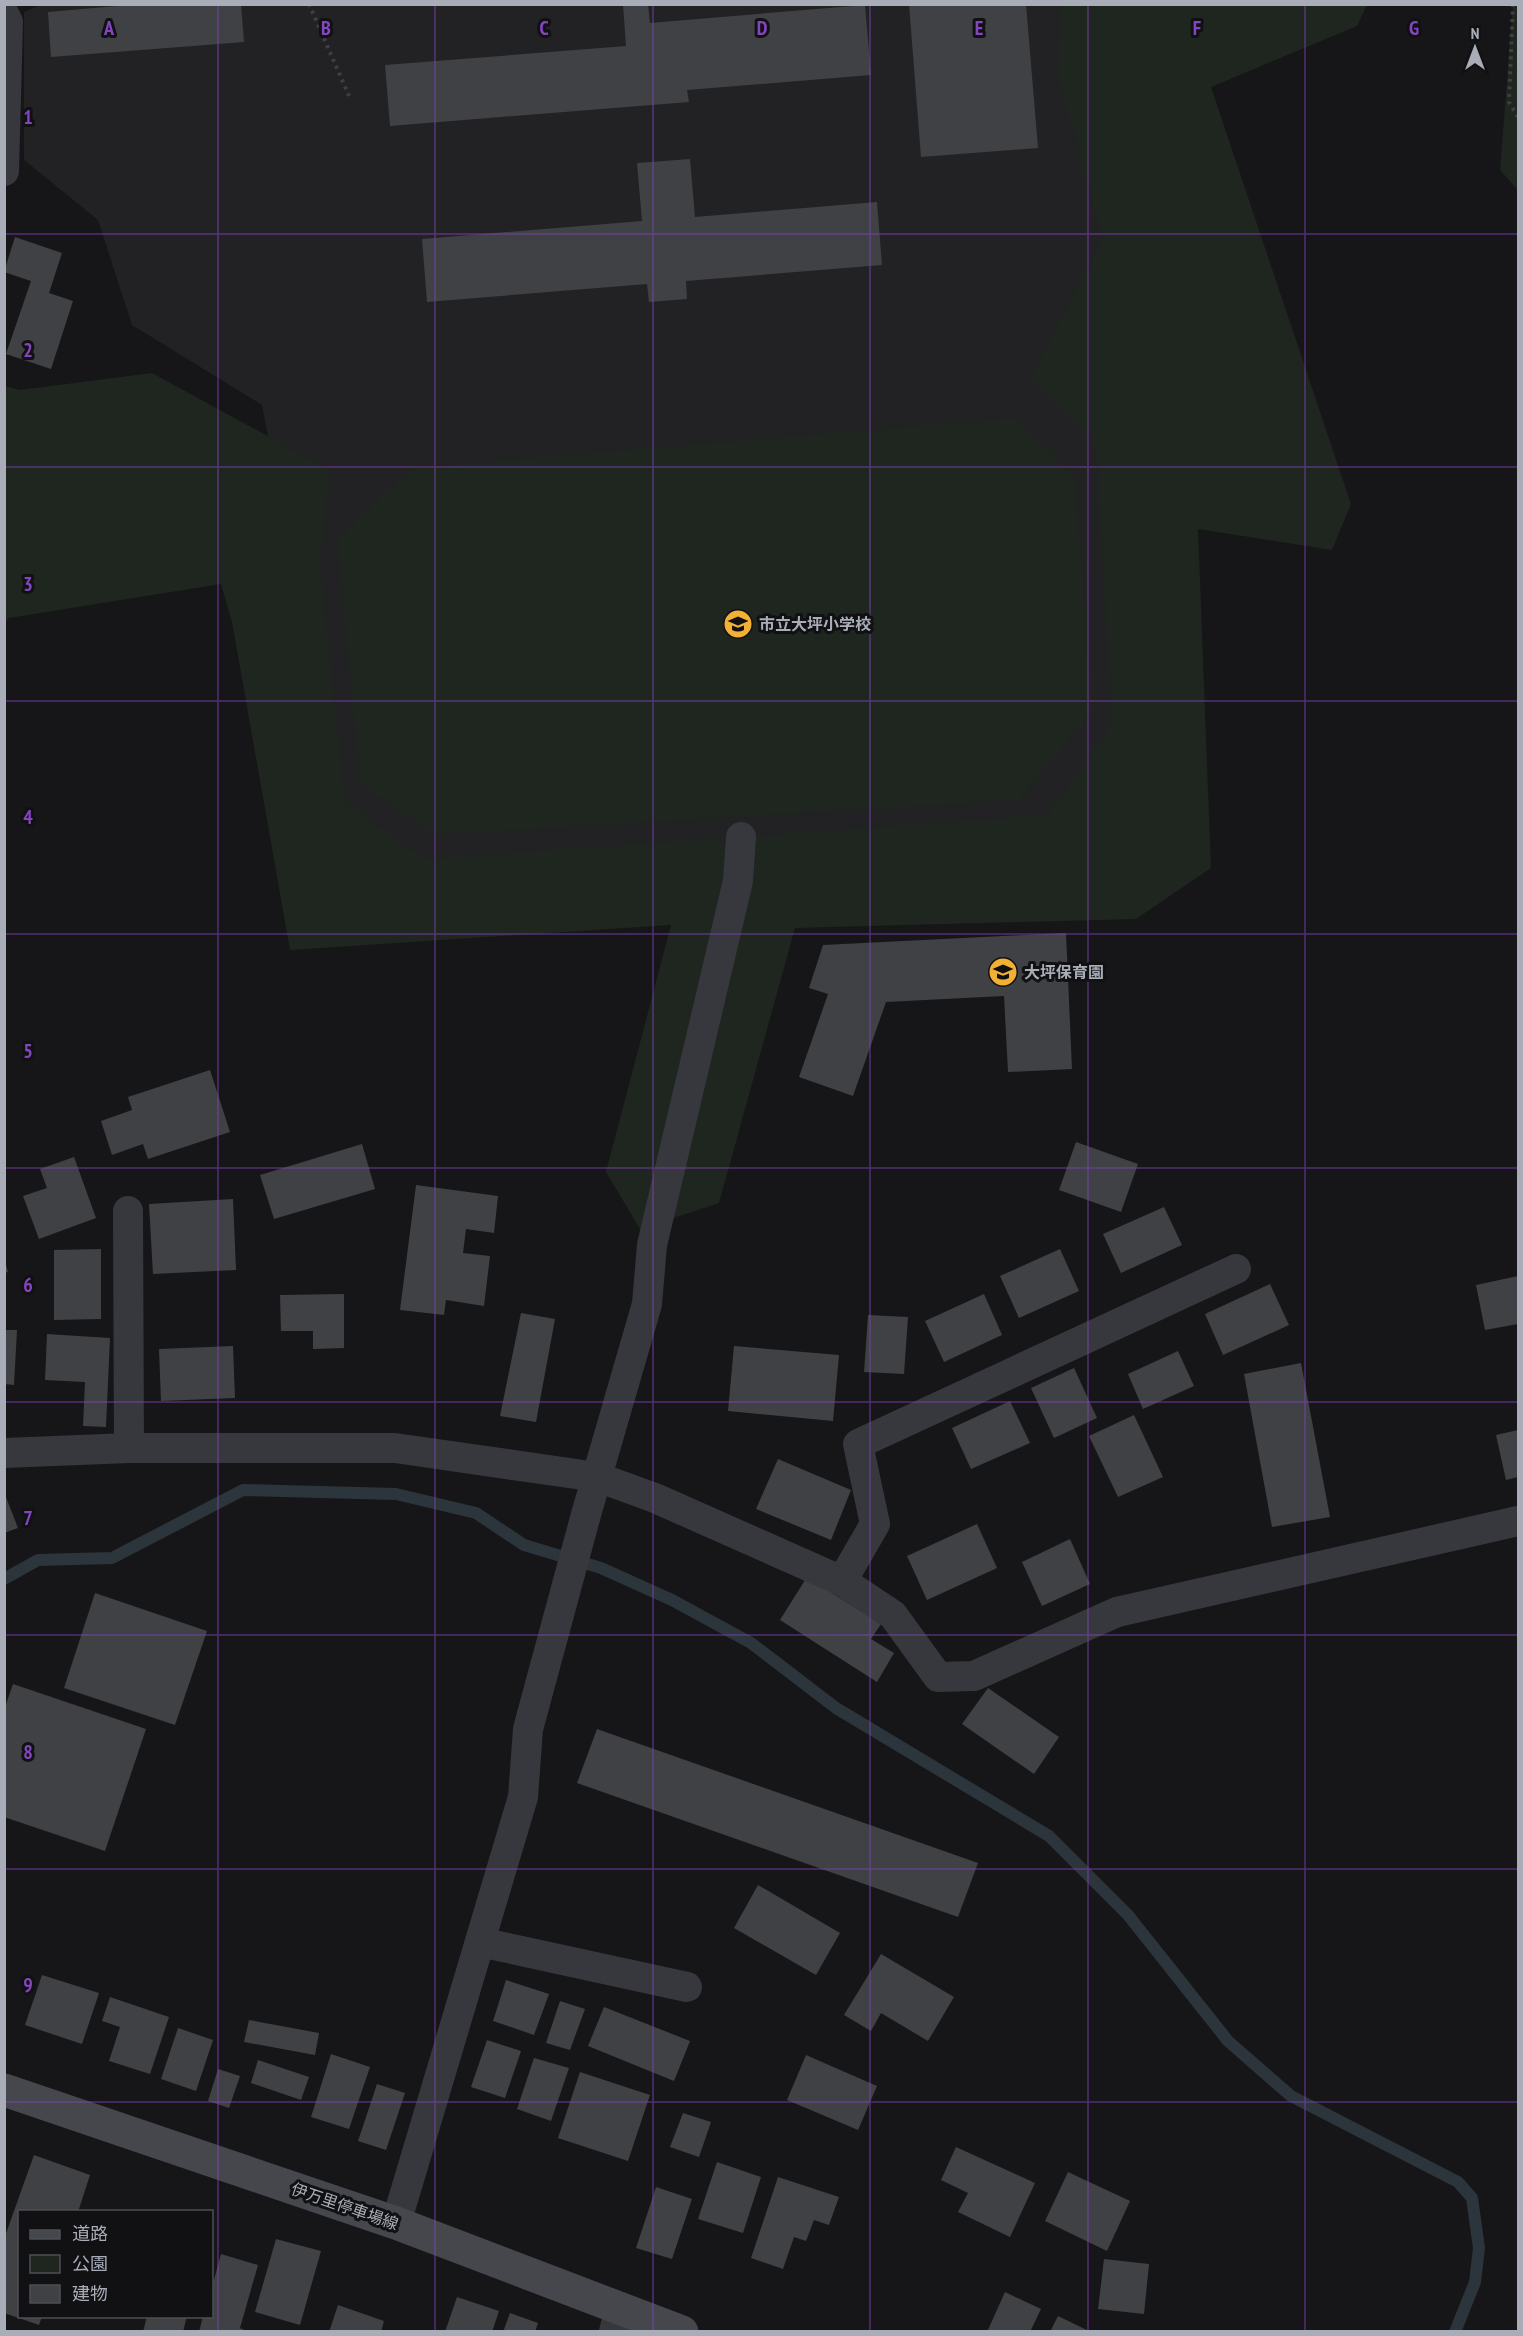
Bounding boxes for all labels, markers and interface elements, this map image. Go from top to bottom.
text: A [103,15,115,41]
text: B [321,15,331,41]
text: C [539,15,549,41]
text: D [757,15,768,41]
text: E [975,15,983,41]
text: F [1193,15,1201,41]
text: G [1409,15,1419,41]
north arrow [1445,18,1505,78]
text: N [1471,23,1479,43]
text: 1 [23,104,33,130]
text: 2 [23,337,33,363]
text: 3 [23,571,33,597]
school or university icon: 市立大坪小学校 [722,608,754,640]
place label: 市立大坪小学校 [759,614,871,634]
text: 4 [23,804,33,830]
school or university icon: 大坪保育園 [987,956,1019,988]
place label: 大坪保育園 [1024,962,1104,982]
text: 5 [23,1038,33,1064]
text: 6 [23,1272,33,1298]
text: 7 [23,1505,33,1531]
text: 8 [23,1739,33,1765]
text: 9 [23,1972,33,1998]
street label: 伊万里停車場線 [289,2178,401,2234]
legend [18,2210,213,2318]
text: 道路 [72,2222,108,2245]
text: 公園 [72,2252,108,2275]
text: 建物 [72,2282,108,2305]

